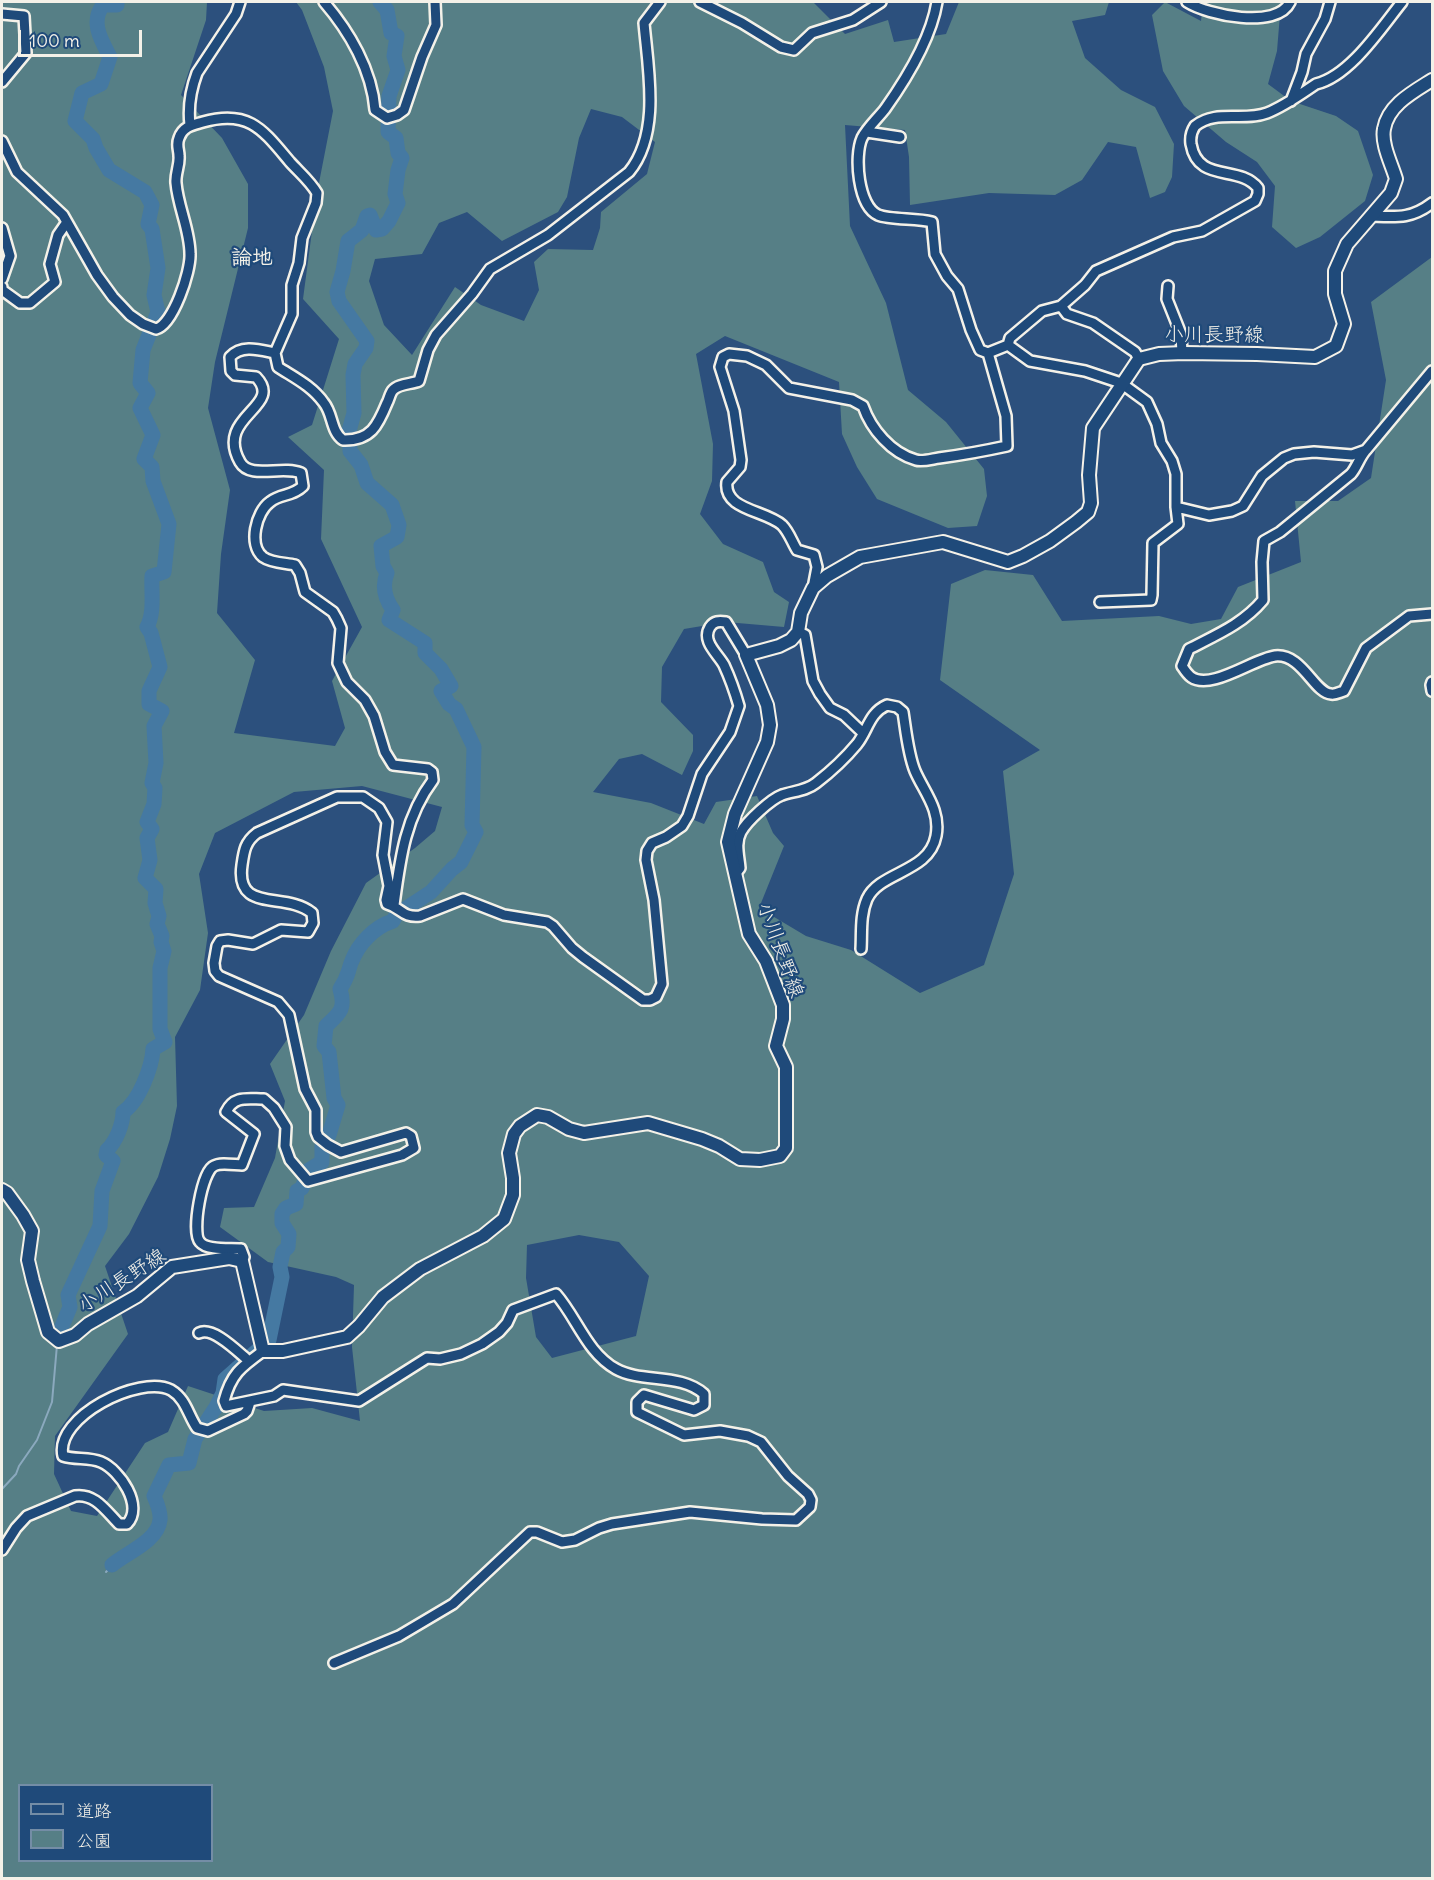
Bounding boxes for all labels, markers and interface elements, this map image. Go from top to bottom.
scale bar [21,18,146,56]
text: 100 m [29,29,80,52]
district label: 論地 [231,245,273,271]
street label: 小川長野線 [1164,323,1264,347]
street label: 小川長野線 [752,899,808,1001]
street label: 小川長野線 [74,1244,170,1318]
legend [18,1784,213,1862]
text: 道路 [76,1799,112,1822]
text: 公園 [76,1829,112,1852]

